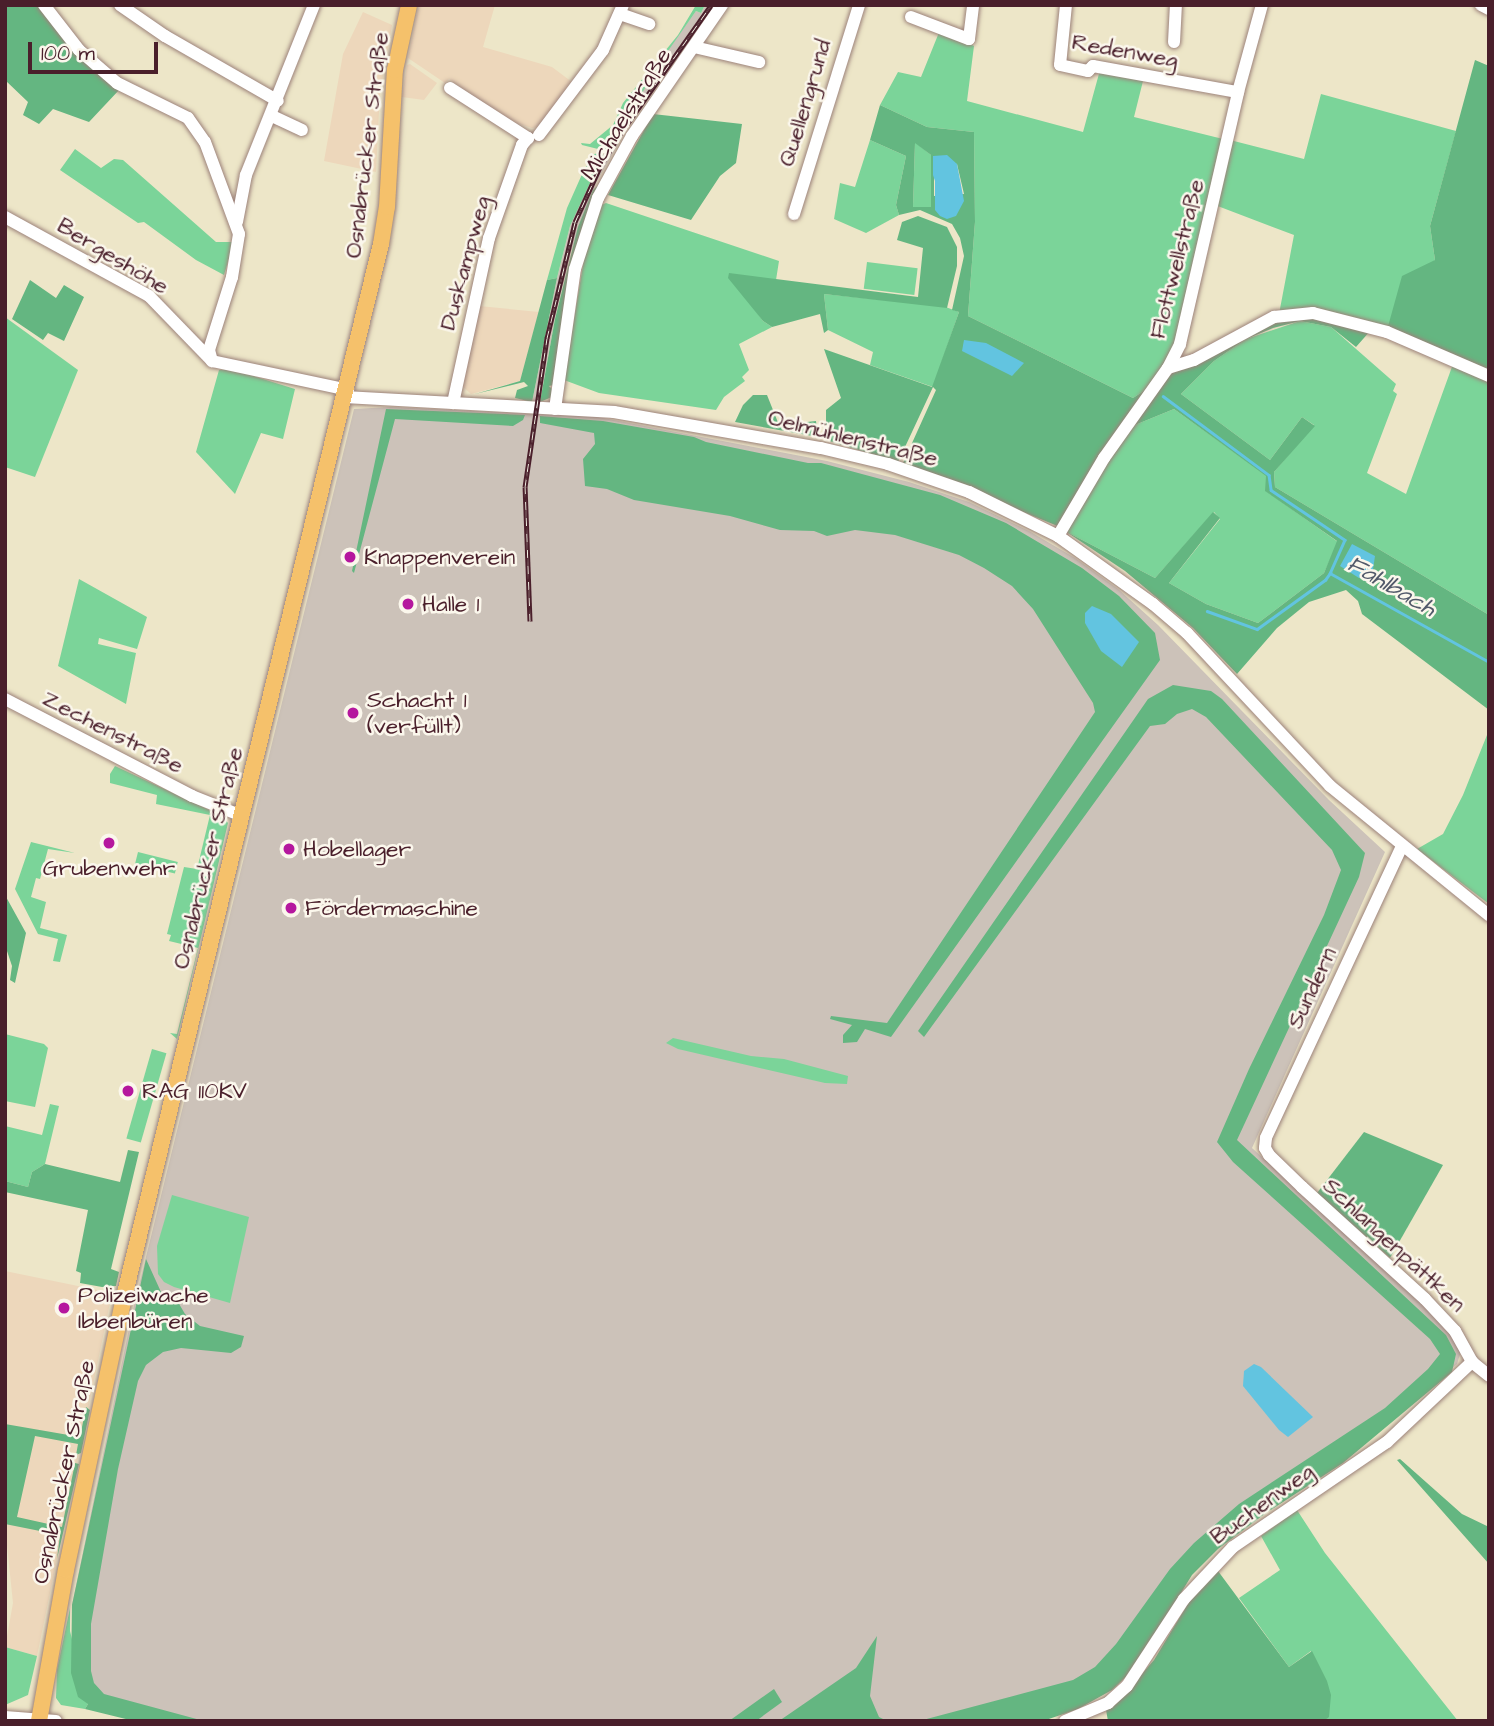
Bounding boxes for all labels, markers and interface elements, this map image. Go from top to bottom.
scale bar [32,28,161,72]
street label: Redenweg [1070,28,1180,74]
street label: Osnabrücker Straße [339,30,395,260]
street label: Quellengrund [773,36,837,170]
text: 100 m [41,39,95,68]
street label: Michaelstraße [574,43,678,185]
street label: Flottwellstraße [1144,176,1210,342]
street label: Duskampweg [434,193,496,333]
street label: Bergeshöhe [52,212,174,300]
street label: Oelmühlenstraße [765,404,941,472]
place label: Knappenverein [364,543,515,571]
marker: Knappenverein [342,549,358,565]
water label: Fahlbach [1342,550,1440,624]
place label: Halle 1 [422,590,479,618]
marker: Halle 1 [400,596,416,612]
street label: Zechenstraße [38,685,188,779]
place label: Schacht 1 (verfüllt) [367,686,467,740]
marker: Schacht 1 (verfüllt) [345,705,361,721]
street label: Osnabrücker Straße [167,744,249,972]
marker: Grubenwehr [101,835,117,851]
place label: Hobellager [303,835,411,863]
marker: Hobellager [281,841,297,857]
place label: Grubenwehr [43,854,175,882]
place label: Fördermaschine [305,894,478,922]
marker: Fördermaschine [283,900,299,916]
street label: Sundern [1281,943,1343,1033]
place label: RAG 110KV [142,1077,247,1105]
marker: RAG 110KV [120,1083,136,1099]
street label: Schlangenpättken [1317,1172,1471,1318]
place label: Polizeiwache Ibbenbüren [78,1281,209,1335]
marker: Polizeiwache Ibbenbüren [56,1300,72,1316]
street label: Osnabrücker Straße [27,1358,101,1586]
street label: Buchenweg [1205,1457,1319,1551]

